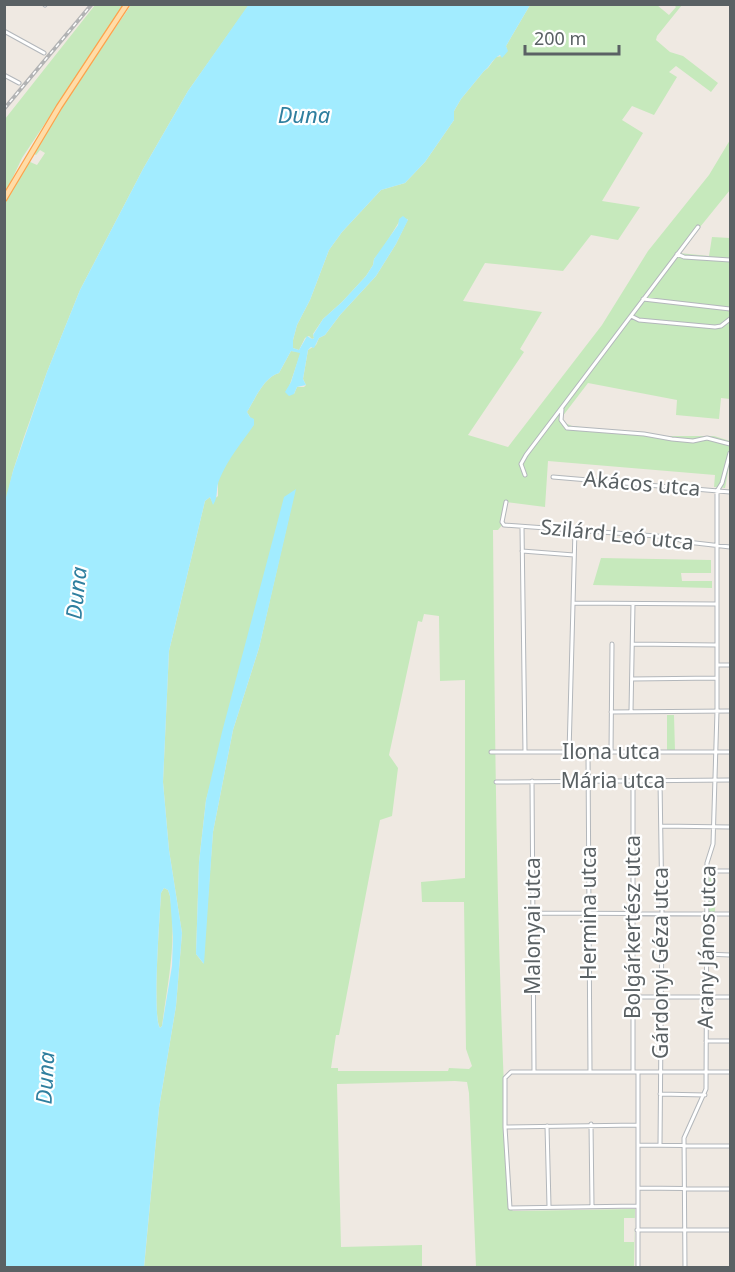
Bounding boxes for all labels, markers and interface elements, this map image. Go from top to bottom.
scale bar [525,18,620,56]
text: 200 m [534,26,586,50]
water label: Duna [278,99,331,129]
street label: Akácos utca [583,464,702,502]
street label: Szilárd Leó utca [539,512,695,556]
water label: Duna [57,565,93,621]
street label: Ilona utca [562,737,660,765]
street label: Mária utca [561,766,665,794]
street label: Bolgárkertész utca [618,835,646,1019]
street label: Hermina utca [574,846,602,980]
street label: Malonyai utca [518,857,546,995]
street label: Arany János utca [691,865,721,1029]
street label: Gárdonyi Géza utca [646,867,674,1059]
water label: Duna [28,1050,60,1105]

